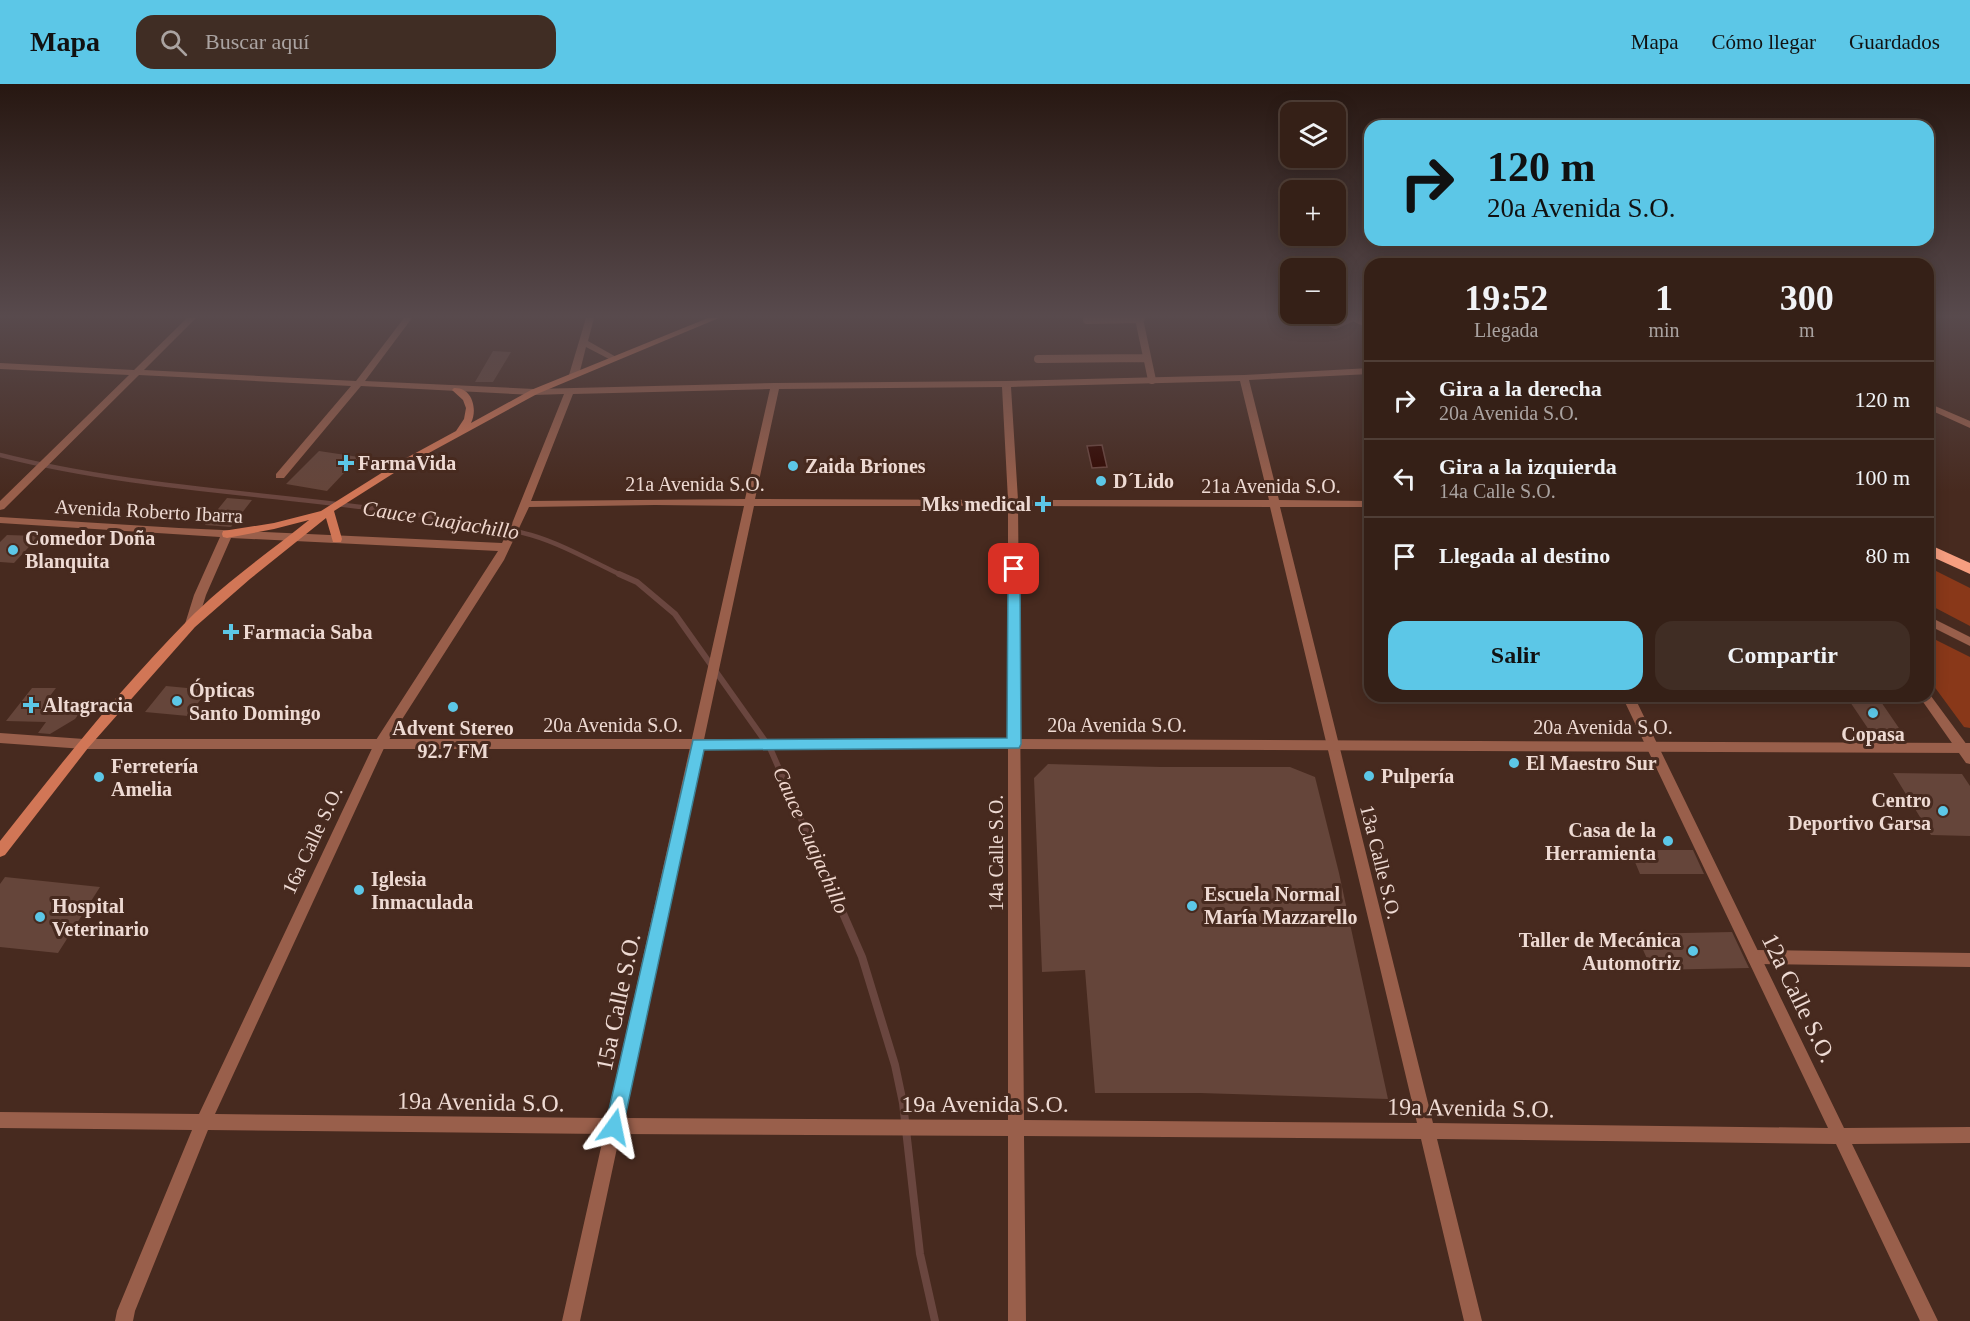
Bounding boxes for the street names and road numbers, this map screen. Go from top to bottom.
street label: 21a Avenida S.O. [625,473,765,495]
street label: 21a Avenida S.O. [1201,475,1341,497]
street label: Avenida Roberto Ibarra [54,495,244,527]
street label: 20a Avenida S.O. [543,714,683,736]
street label: 20a Avenida S.O. [1047,714,1187,736]
street label: 20a Avenida S.O. [1533,716,1673,738]
street label: 16a Calle S.O. [277,782,347,898]
street label: 14a Calle S.O. [985,795,1007,911]
street label: 13a Calle S.O. [1356,803,1406,921]
street label: 12a Calle S.O. [1757,929,1841,1067]
street label: 15a Calle S.O. [591,931,645,1073]
street label: 19a Avenida S.O. [397,1088,565,1116]
street label: 19a Avenida S.O. [901,1091,1069,1117]
street label: 19a Avenida S.O. [1387,1094,1555,1122]

